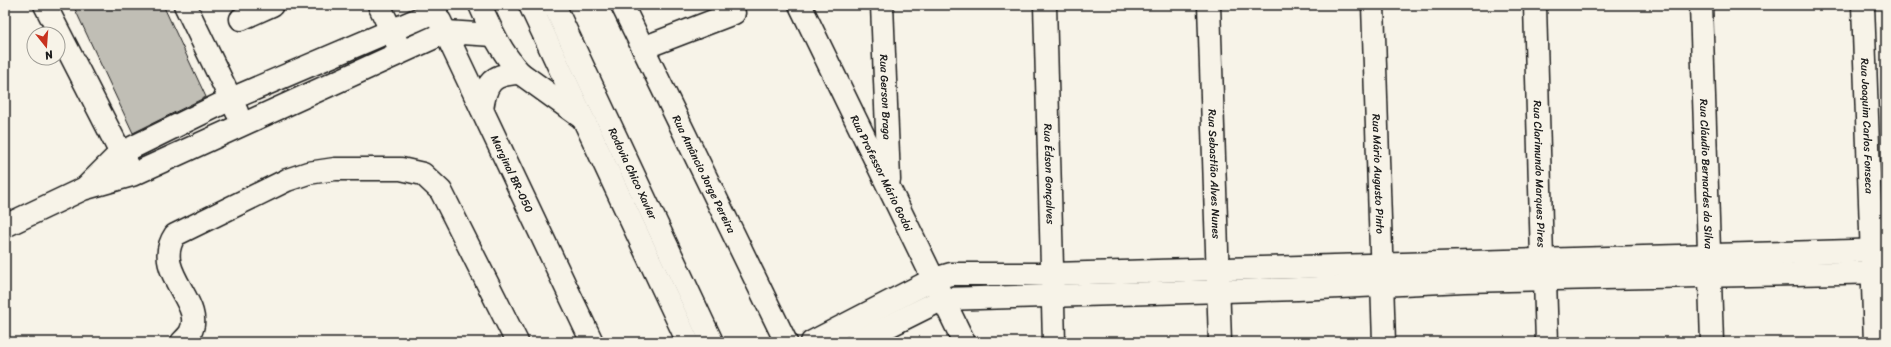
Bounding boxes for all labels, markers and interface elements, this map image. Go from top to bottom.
north arrow [26,26,66,66]
text: N [42,45,56,65]
street label: Rua Gerson Braga [874,54,896,140]
street label: Rua Joaquim Carlos Fonseca [1855,58,1879,194]
street label: Rua Cláudio Bernardes da Silva [1694,99,1718,250]
street label: Rua Clarimundo Marques Pires [1528,100,1551,249]
street label: Rua Sebastião Alves Nunes [1202,109,1226,240]
street label: Rua Amâncio Jorge Pereira [667,112,741,237]
street label: Rua Professor Mário Godoi [845,112,918,236]
street label: Rua Mário Augusto Pinto [1367,114,1389,235]
street label: Rodovia Chico Xavier [603,124,662,223]
street label: Rua Édson Gonçalves [1038,124,1060,225]
street label: Marginal BR-050 [485,132,539,216]

